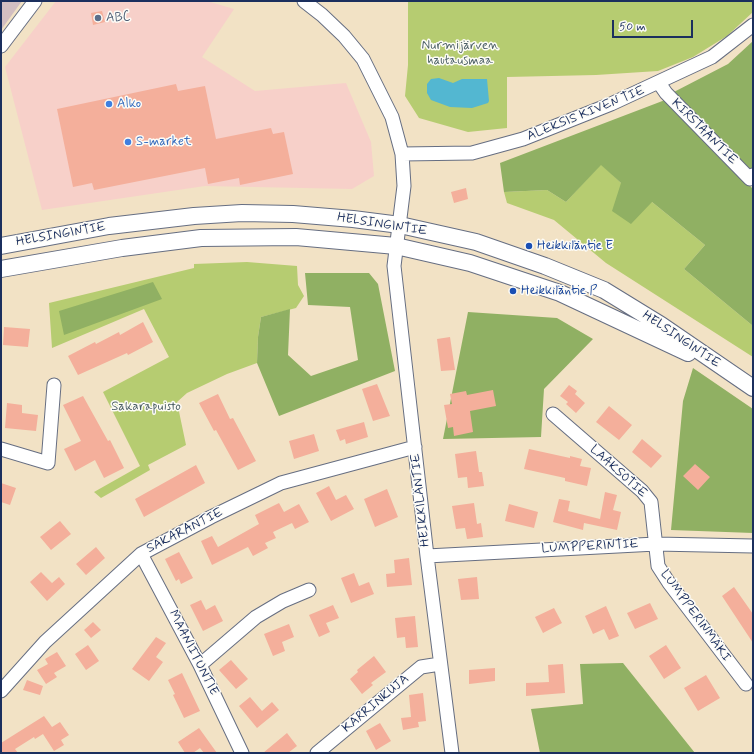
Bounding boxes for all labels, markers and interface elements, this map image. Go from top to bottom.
place label: ABC [106,10,130,26]
scale bar [614,12,695,38]
marker: ABC [93,13,103,23]
text: 50 m [619,19,646,35]
park label: Nurmijärven hautausmaa [422,38,498,69]
street label: ALEKSIS KIVEN TIE [525,83,647,145]
place label: Alko [117,96,141,112]
street label: KIRSTAANTIE [668,96,740,168]
marker: Alko [104,99,114,109]
place label: S-market [136,134,191,150]
marker: S-market [123,137,133,147]
street label: HELSINGINTIE [336,210,428,240]
street label: HELSINGINTIE [15,219,107,251]
place label: Heikkiläntie E [537,238,613,254]
marker: Heikkiläntie E [524,241,534,251]
place label: Heikkiläntie P [521,283,597,299]
marker: Heikkiläntie P [508,286,518,296]
street label: HELSINGINTIE [639,308,723,372]
park label: Sakarapuisto [111,399,181,415]
street label: LAAKSOTIE [586,442,650,502]
street label: HEIKKILÄNTIE [408,452,434,548]
street label: SAKARANTIE [144,505,226,557]
street label: LUMPPERINTIE [541,537,639,557]
street label: LUMPPERINMÄKI [656,567,734,665]
street label: MAANIITUNTIE [165,608,221,698]
street label: KARRINKUJA [339,672,413,736]

